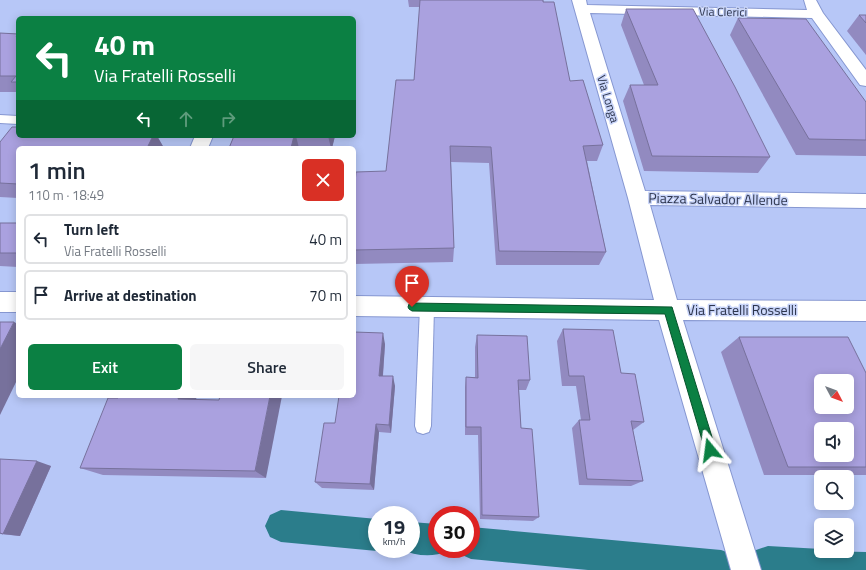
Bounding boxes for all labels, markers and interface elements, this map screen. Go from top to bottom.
street label: Via Clerici [699,2,747,21]
text: 40 m [94,23,155,66]
icon: left [28,32,80,84]
text: Via Fratelli Rosselli [94,62,236,89]
street label: Via Longa [592,73,625,125]
icon: left [133,108,155,130]
icon: ahead [175,108,197,130]
icon: right [217,108,239,130]
text: 1 min [28,152,86,188]
button: close [302,159,344,201]
text: 110 m · 18:49 [28,185,104,205]
street label: Piazza Salvador Allende [648,187,788,210]
text: Turn left [64,218,119,241]
icon: left [30,228,52,250]
text: 40 m [309,228,342,251]
text: Via Fratelli Rosselli [64,241,166,261]
pin [395,266,429,307]
icon: arrive [401,272,423,294]
icon: arrive [30,284,52,306]
text: Arrive at destination [64,284,197,307]
text: 70 m [309,284,342,307]
street label: Via Fratelli Rosselli [687,299,797,320]
button: Exit [28,344,182,390]
button: Share [190,344,344,390]
north arrow [814,374,854,414]
map controls [814,374,854,558]
button: sound [814,422,854,462]
position arrow [689,429,731,471]
button: search [814,470,854,510]
speed limit sign: 30 [428,506,480,558]
text: 19 [383,511,405,542]
button: layers [814,518,854,558]
text: km/h [383,534,405,549]

